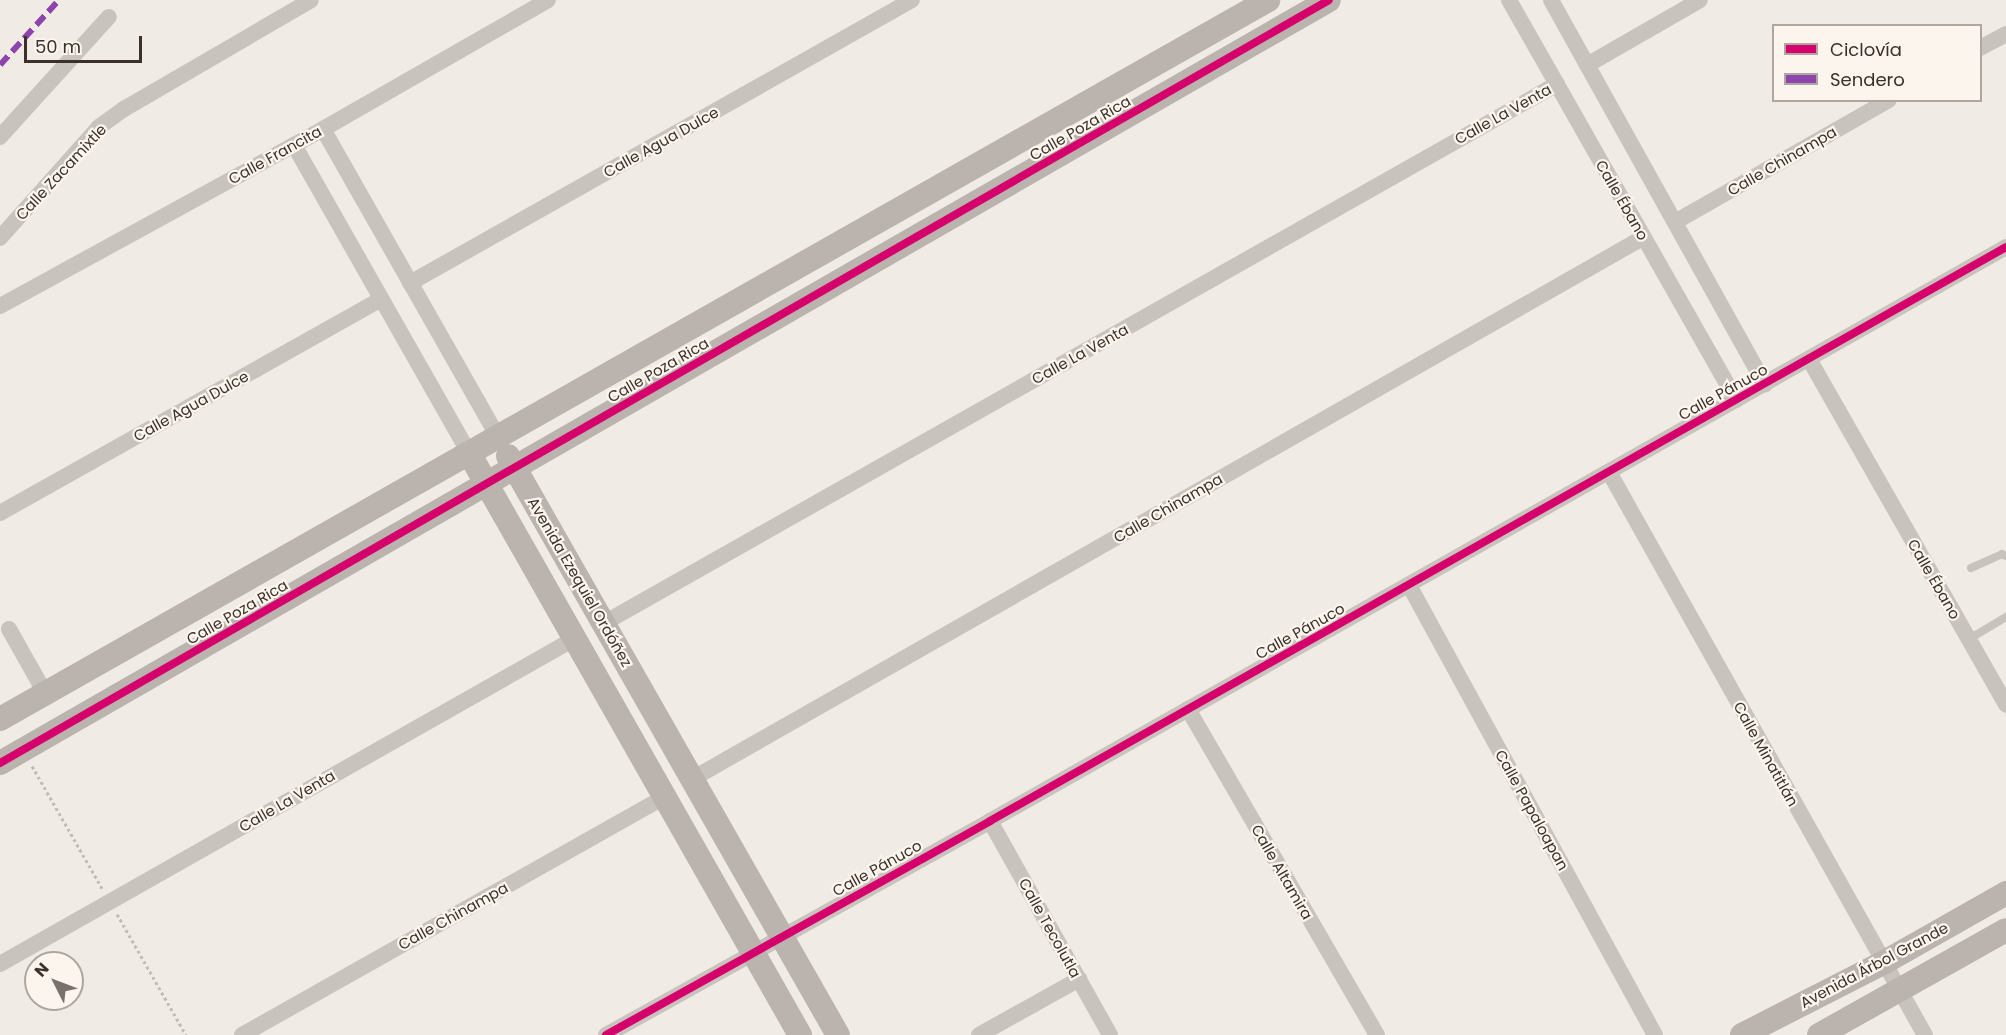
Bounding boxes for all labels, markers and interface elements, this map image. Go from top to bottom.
scale bar [27,24,146,62]
legend [1772,24,1982,102]
text: 50 m [35,34,81,59]
text: Ciclovía [1830,37,1902,62]
text: Sendero [1830,67,1905,92]
street label: Calle La Venta [1452,80,1554,148]
street label: Calle Poza Rica [1026,92,1134,164]
street label: Calle Agua Dulce [600,103,722,181]
street label: Calle Zacamixtle [12,120,110,224]
street label: Calle Francita [225,122,325,188]
street label: Calle Chinampa [1724,123,1840,199]
street label: Calle Ébano [1592,157,1652,243]
street label: Calle La Venta [1029,320,1131,388]
street label: Calle Poza Rica [604,334,712,406]
street label: Calle Pánuco [1675,360,1771,424]
street label: Calle Agua Dulce [130,367,252,445]
street label: Calle Chinampa [1110,470,1226,546]
street label: Avenida Ezequiel Ordóñez [524,494,636,670]
street label: Calle Ébano [1904,536,1964,622]
street label: Calle Poza Rica [183,576,291,648]
street label: Calle Pánuco [1252,599,1348,663]
street label: Calle Minatitlán [1730,699,1802,809]
street label: Calle Papaloapan [1491,747,1573,873]
street label: Calle La Venta [236,766,338,836]
street label: Calle Altamira [1248,821,1316,923]
street label: Calle Pánuco [829,836,925,900]
street label: Calle Tecolutla [1015,875,1085,981]
street label: Calle Chinampa [395,878,511,954]
street label: Avenida Árbol Grande [1797,918,1951,1012]
north arrow [24,951,84,1011]
text: N [29,958,54,982]

